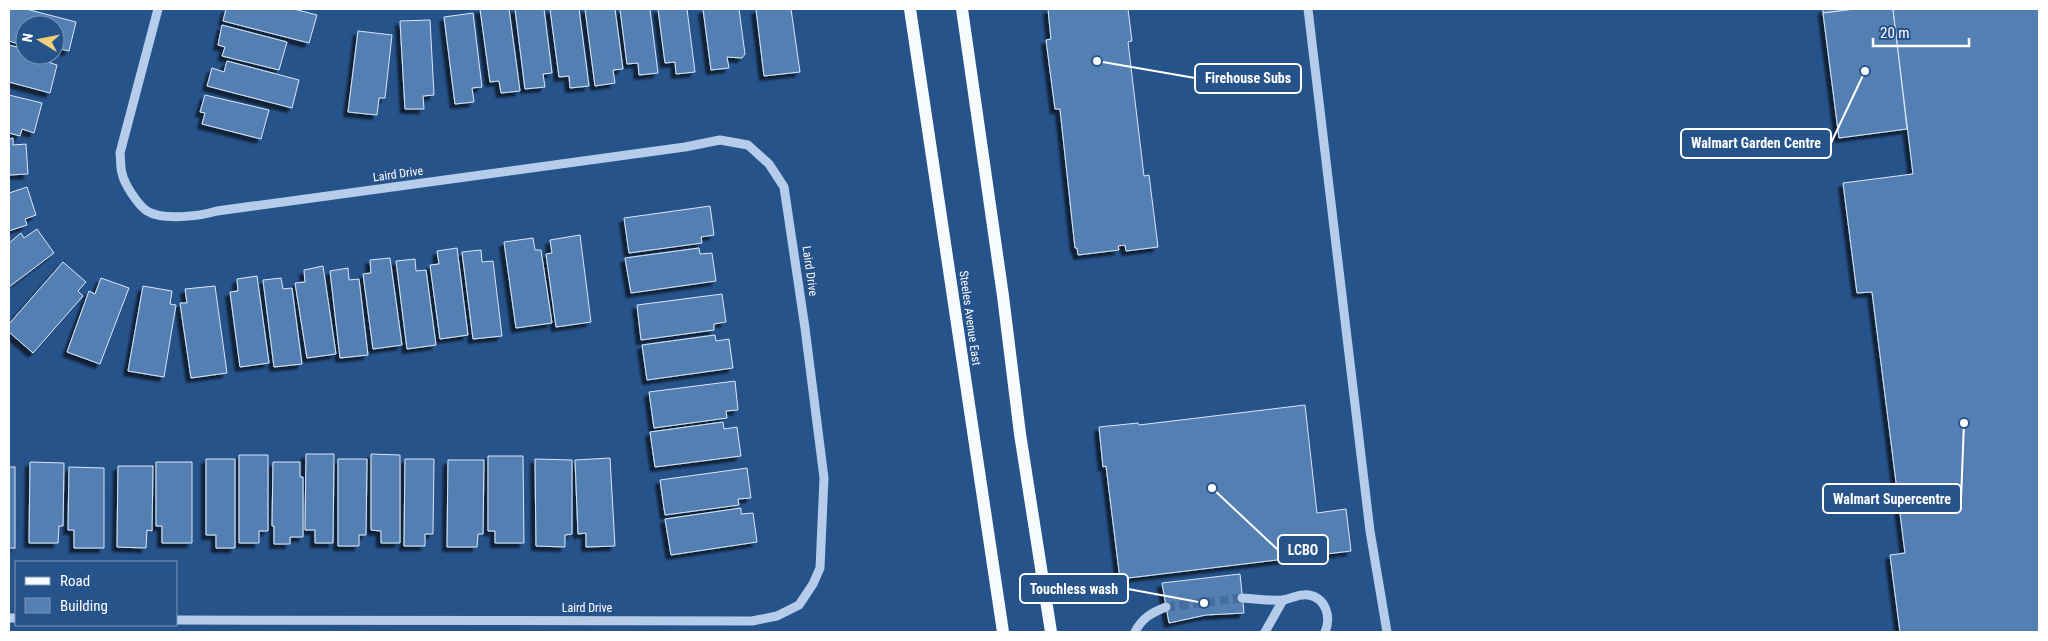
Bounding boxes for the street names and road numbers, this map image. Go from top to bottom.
street label: Laird Drive [372,164,424,184]
street label: Laird Drive [800,245,820,297]
street label: Steeles Avenue East [956,270,984,367]
street label: Laird Drive [562,601,613,615]

